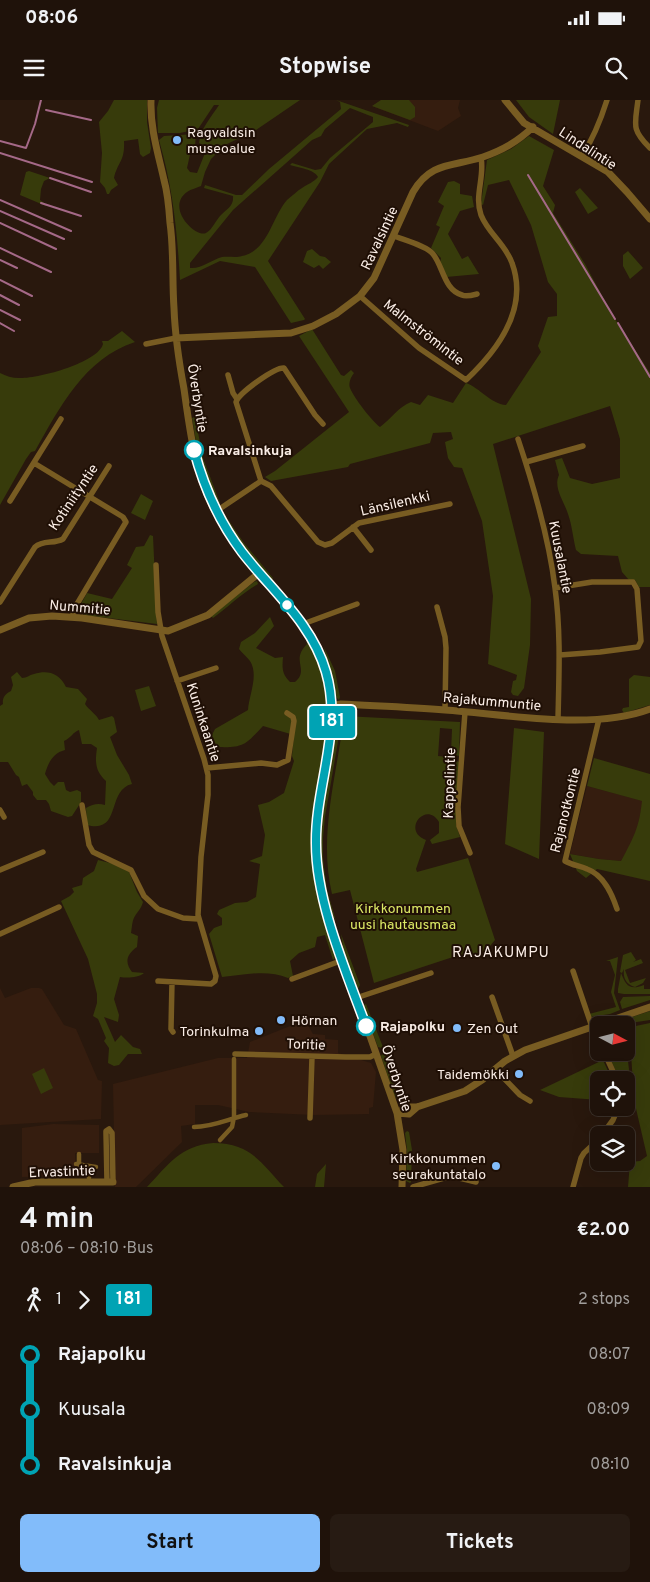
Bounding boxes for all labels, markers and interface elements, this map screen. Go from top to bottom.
text: 08:06 [25,6,78,30]
icon: menu [20,54,48,82]
text: Stopwise [279,54,371,81]
icon: search [602,54,630,82]
street label: Lindalintie [555,124,619,174]
place label: Ragvaldsin museoalue [187,125,256,158]
marker: Ragvaldsin museoalue [171,134,183,146]
street label: Ravalsintie [358,204,403,273]
street label: Malmströmintie [379,296,467,370]
street label: Överbyntie [183,363,211,434]
marker: Ravalsinkuja [184,440,204,460]
place label: Ravalsinkuja [208,443,292,460]
street label: Kotiniityntie [46,461,103,534]
street label: Länsilenkki [359,488,432,521]
street label: Kuusalantie [544,519,575,595]
street label: Nummitie [49,597,111,620]
unlabelled marker [280,598,294,612]
street label: Kuninkaantie [182,681,223,764]
street label: Rajakummuntie [442,690,542,715]
line badge: 181 [303,706,361,738]
text: 181 [319,710,345,733]
street label: Kappelintie [441,747,460,819]
street label: Rajanotkontie [548,766,585,855]
park label: Kirkkonummen uusi hautausmaa [350,901,456,934]
district label: RAJAKUMPU [452,944,550,963]
place label: Hörnan [291,1013,338,1030]
marker: Hörnan [275,1014,287,1026]
marker: Rajapolku [356,1016,376,1036]
north arrow [590,1016,635,1061]
map controls [590,1016,635,1171]
place label: Rajapolku [380,1019,445,1036]
place label: Zen Out [467,1021,518,1038]
marker: Zen Out [451,1022,463,1034]
place label: Torinkulma [179,1024,249,1041]
marker: Torinkulma [253,1025,265,1037]
street label: Toritie [286,1036,326,1055]
street label: Överbyntie [377,1043,415,1114]
place label: Taidemökki [437,1067,509,1084]
marker: Taidemökki [513,1068,525,1080]
button: locate [590,1071,635,1116]
button: layers [590,1126,635,1171]
place label: Kirkkonummen seurakuntatalo [390,1151,486,1184]
marker: Kirkkonummen seurakuntatalo [490,1160,502,1172]
street label: Ervastintie [28,1163,96,1182]
text: 4 min [20,1202,94,1238]
text: €2.00 [577,1218,630,1242]
text: 08:06 – 08:10 · Bus [20,1239,154,1259]
icon: walk [20,1286,48,1314]
icon: forward [70,1286,98,1314]
text: 181 [116,1288,142,1311]
text: 1 [56,1290,62,1310]
text: 2 stops [578,1290,630,1310]
text: Rajapolku [58,1343,146,1367]
text: 08:07 [588,1345,630,1365]
text: Kuusala [58,1398,126,1422]
text: 08:09 [587,1400,630,1420]
text: Ravalsinkuja [58,1453,172,1477]
text: 08:10 [590,1455,630,1475]
button: Start [20,1514,320,1572]
button: Tickets [330,1514,630,1572]

